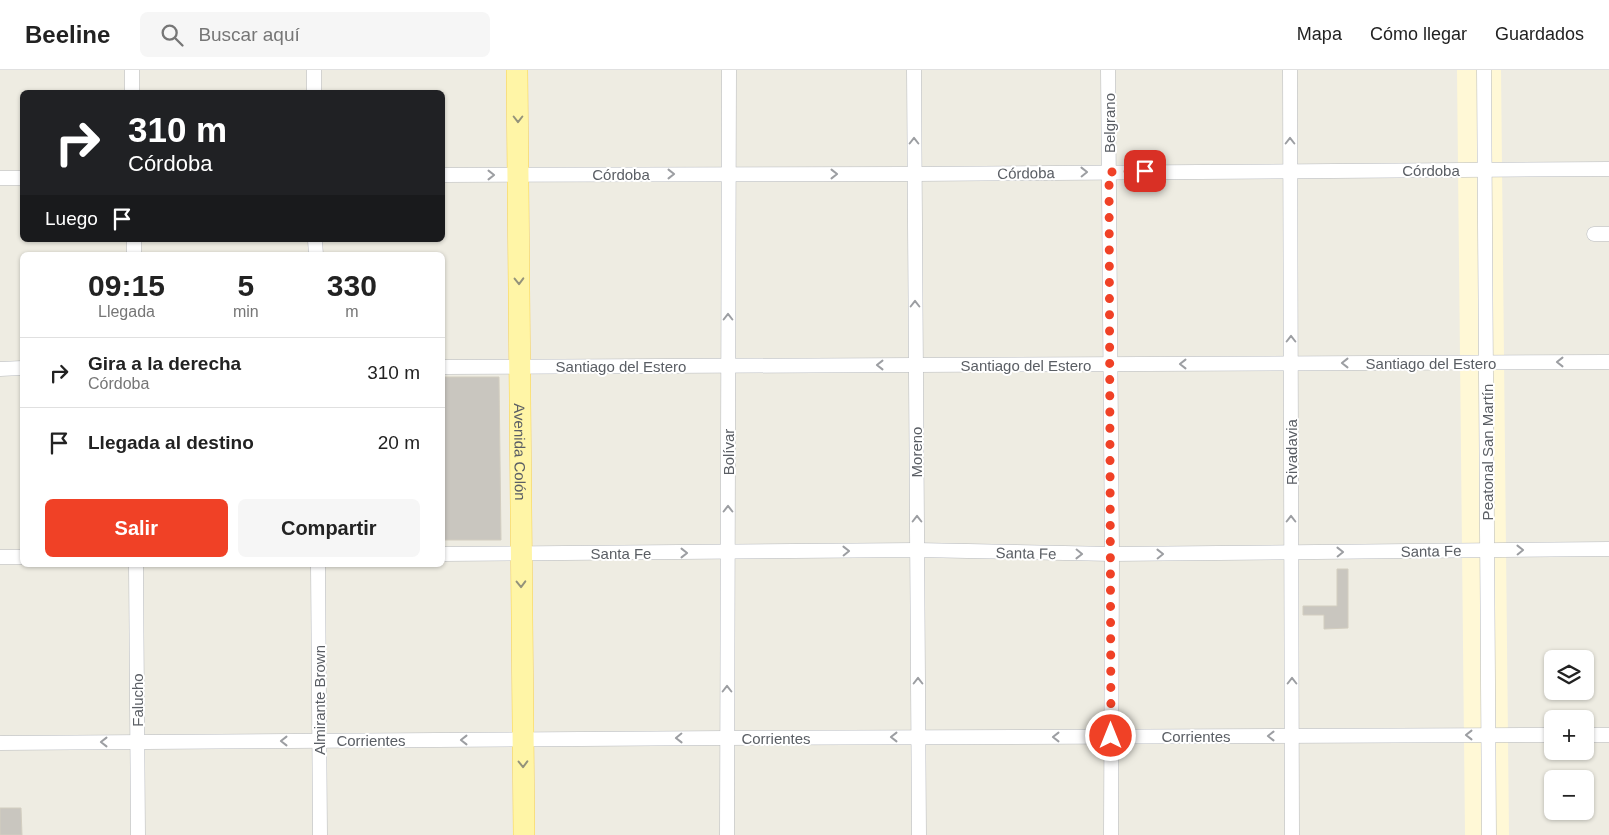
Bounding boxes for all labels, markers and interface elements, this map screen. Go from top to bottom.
search box [140,12,490,57]
text: Beeline [25,21,110,48]
icon: search [158,21,186,49]
text: Buscar aquí [198,24,300,45]
text: Mapa [1297,24,1342,44]
text: Cómo llegar [1370,24,1467,44]
text: Guardados [1495,24,1584,44]
street label: Belgrano [1101,93,1118,153]
icon: right [45,110,110,175]
text: 310 m [128,110,227,149]
one-way arrow [513,115,523,123]
one-way arrow [909,137,919,145]
one-way arrow [1285,137,1295,145]
pin [1124,150,1166,192]
text: Córdoba [128,151,212,176]
icon: arrive [1131,157,1159,185]
street label: Córdoba [1402,162,1460,179]
street label: Córdoba [997,164,1056,182]
street label: Córdoba [592,166,650,183]
one-way arrow [1080,167,1088,177]
one-way arrow [668,169,675,179]
one-way arrow [830,169,838,179]
one-way arrow [488,170,495,180]
icon: arrive [108,205,136,233]
text: Luego [45,208,98,229]
text: 09:15 [88,269,165,302]
text: 5 [237,269,254,302]
text: 330 [327,269,377,302]
one-way arrow [514,278,524,285]
one-way arrow [910,300,920,308]
text: Llegada [98,303,155,320]
text: min [233,303,259,320]
text: m [345,303,358,320]
one-way arrow [723,313,733,321]
one-way arrow [1286,335,1296,342]
text: Gira a la derecha [88,353,241,374]
street label: Santiago del Estero [1366,355,1496,372]
street label: Santiago del Estero [961,357,1091,374]
one-way arrow [1556,357,1564,367]
street label: Santiago del Estero [556,358,686,375]
one-way arrow [1341,358,1349,368]
icon: right [45,359,73,387]
one-way arrow [1179,359,1186,369]
one-way arrow [876,360,884,370]
text: 310 m [367,362,420,383]
text: Córdoba [88,375,149,392]
street label: Peatonal San Martín [1479,384,1496,520]
street label: Avenida Colón [512,403,529,501]
street label: Rivadavia [1283,418,1300,485]
street label: Moreno [908,427,925,477]
icon: arrive [45,429,73,457]
street label: Bolívar [720,429,737,475]
text: Llegada al destino [88,432,254,453]
text: 20 m [378,432,420,453]
button: Salir [45,499,228,557]
button: Compartir [238,499,420,557]
one-way arrow [723,505,733,512]
one-way arrow [912,515,922,522]
one-way arrow [1286,515,1296,522]
street label: Santa Fe [1400,542,1462,560]
street label: Santa Fe [995,544,1057,562]
street label: Santa Fe [591,545,651,562]
one-way arrow [1516,545,1524,555]
one-way arrow [842,546,850,556]
one-way arrow [1336,547,1344,557]
one-way arrow [680,548,688,558]
one-way arrow [1075,548,1083,559]
one-way arrow [1157,549,1165,559]
one-way arrow [516,580,526,588]
street label: Almirante Brown [311,645,328,755]
map controls [1544,650,1594,820]
button: layers [1544,650,1594,700]
street label: Falucho [129,673,146,727]
one-way arrow [913,677,923,685]
one-way arrow [1287,677,1297,685]
one-way arrow [722,685,732,692]
position arrow [1084,709,1136,761]
button: + [1544,710,1594,760]
street label: Corrientes [1161,728,1231,745]
street label: Corrientes [741,730,811,747]
one-way arrow [1465,730,1472,740]
one-way arrow [1267,731,1275,741]
street label: Corrientes [336,732,406,749]
one-way arrow [890,732,898,742]
one-way arrow [1052,732,1060,742]
one-way arrow [674,733,682,743]
one-way arrow [459,735,467,745]
one-way arrow [279,736,287,746]
one-way arrow [99,737,107,748]
one-way arrow [518,760,528,768]
button: − [1544,770,1594,820]

